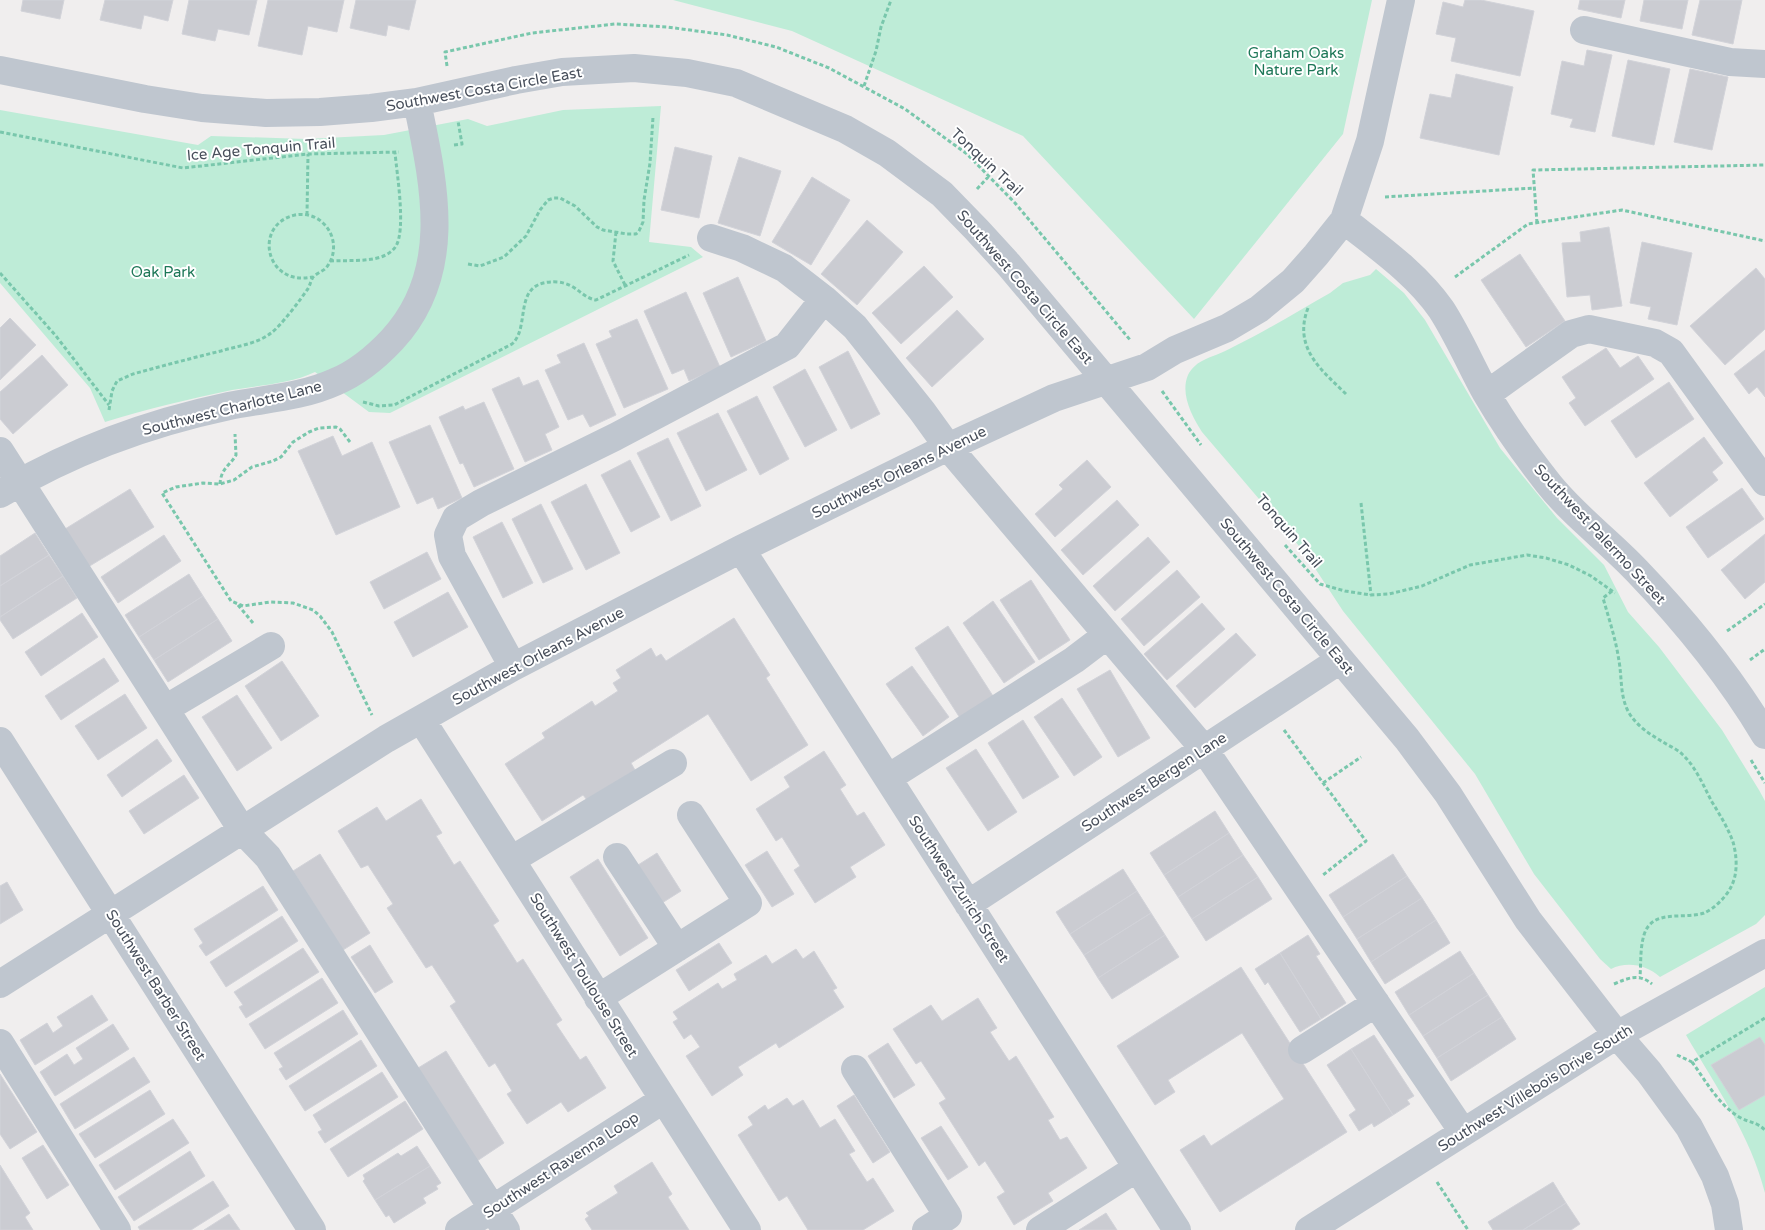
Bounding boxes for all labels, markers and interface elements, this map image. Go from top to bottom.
park label: Graham Oaks Nature Park [1248,44,1344,79]
street label: Southwest Costa Circle East [385,63,583,115]
street label: Tonquin Trail [947,124,1027,200]
street label: Ice Age Tonquin Trail [186,134,336,164]
street label: Southwest Costa Circle East [953,206,1097,368]
park label: Oak Park [131,263,195,281]
street label: Southwest Charlotte Lane [140,377,324,439]
street label: Southwest Orleans Avenue [809,422,989,522]
street label: Southwest Palermo Street [1530,460,1670,608]
street label: Tonquin Trail [1252,490,1326,572]
street label: Southwest Costa Circle East [1216,514,1358,678]
street label: Southwest Orleans Avenue [449,603,627,709]
street label: Southwest Bergen Lane [1078,728,1230,836]
street label: Southwest Zurich Street [905,812,1013,966]
street label: Southwest Toulouse Street [526,890,642,1061]
street label: Southwest Barber Street [102,906,210,1064]
street label: Southwest Villebois Drive South [1434,1021,1636,1155]
street label: Southwest Ravenna Loop [480,1108,642,1222]

